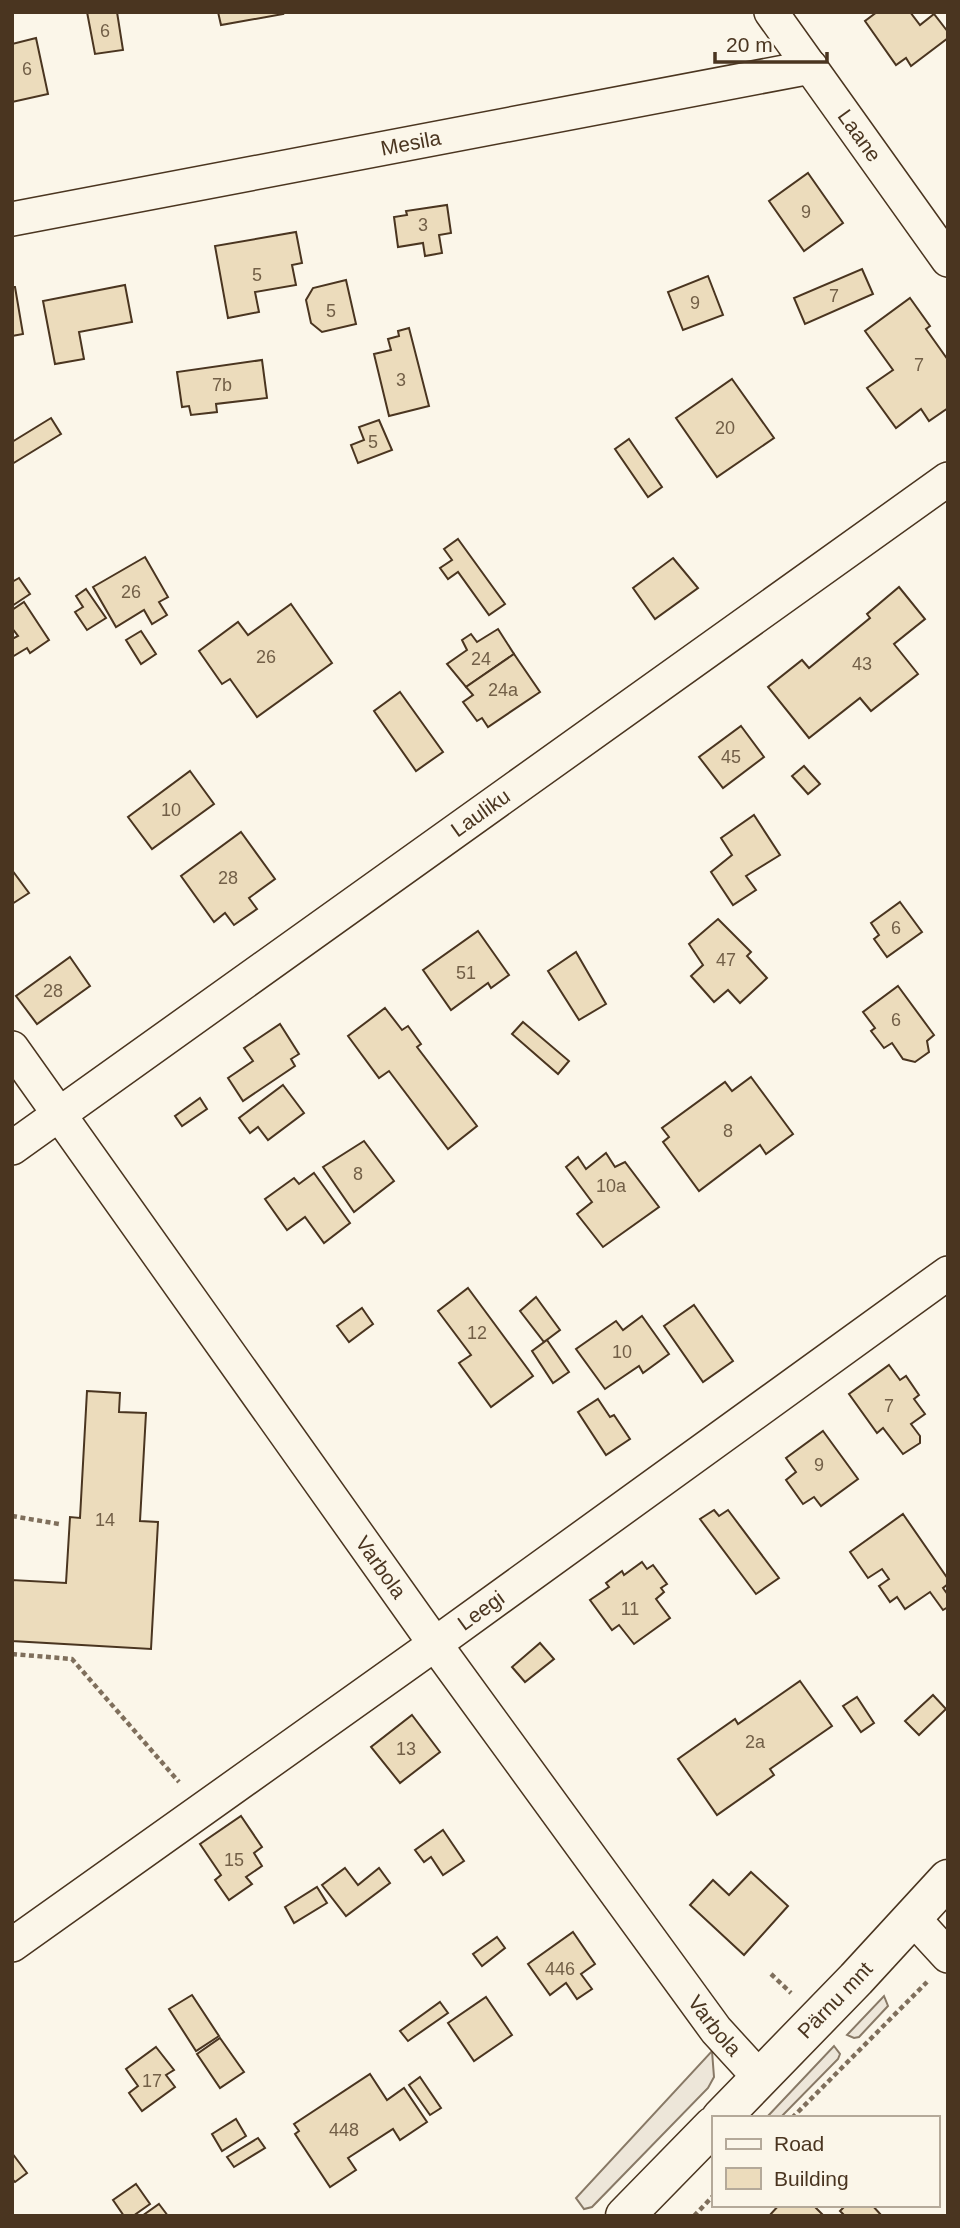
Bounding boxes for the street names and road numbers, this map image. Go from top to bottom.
street label: Laane [833,105,886,166]
street label: Mesila [379,126,443,160]
street label: Lauliku [447,784,514,841]
street label: Varbola [351,1532,411,1603]
street label: Leegi [453,1586,508,1635]
street label: Pärnu mnt [793,1957,877,2043]
street label: Varbola [684,1991,746,2061]

